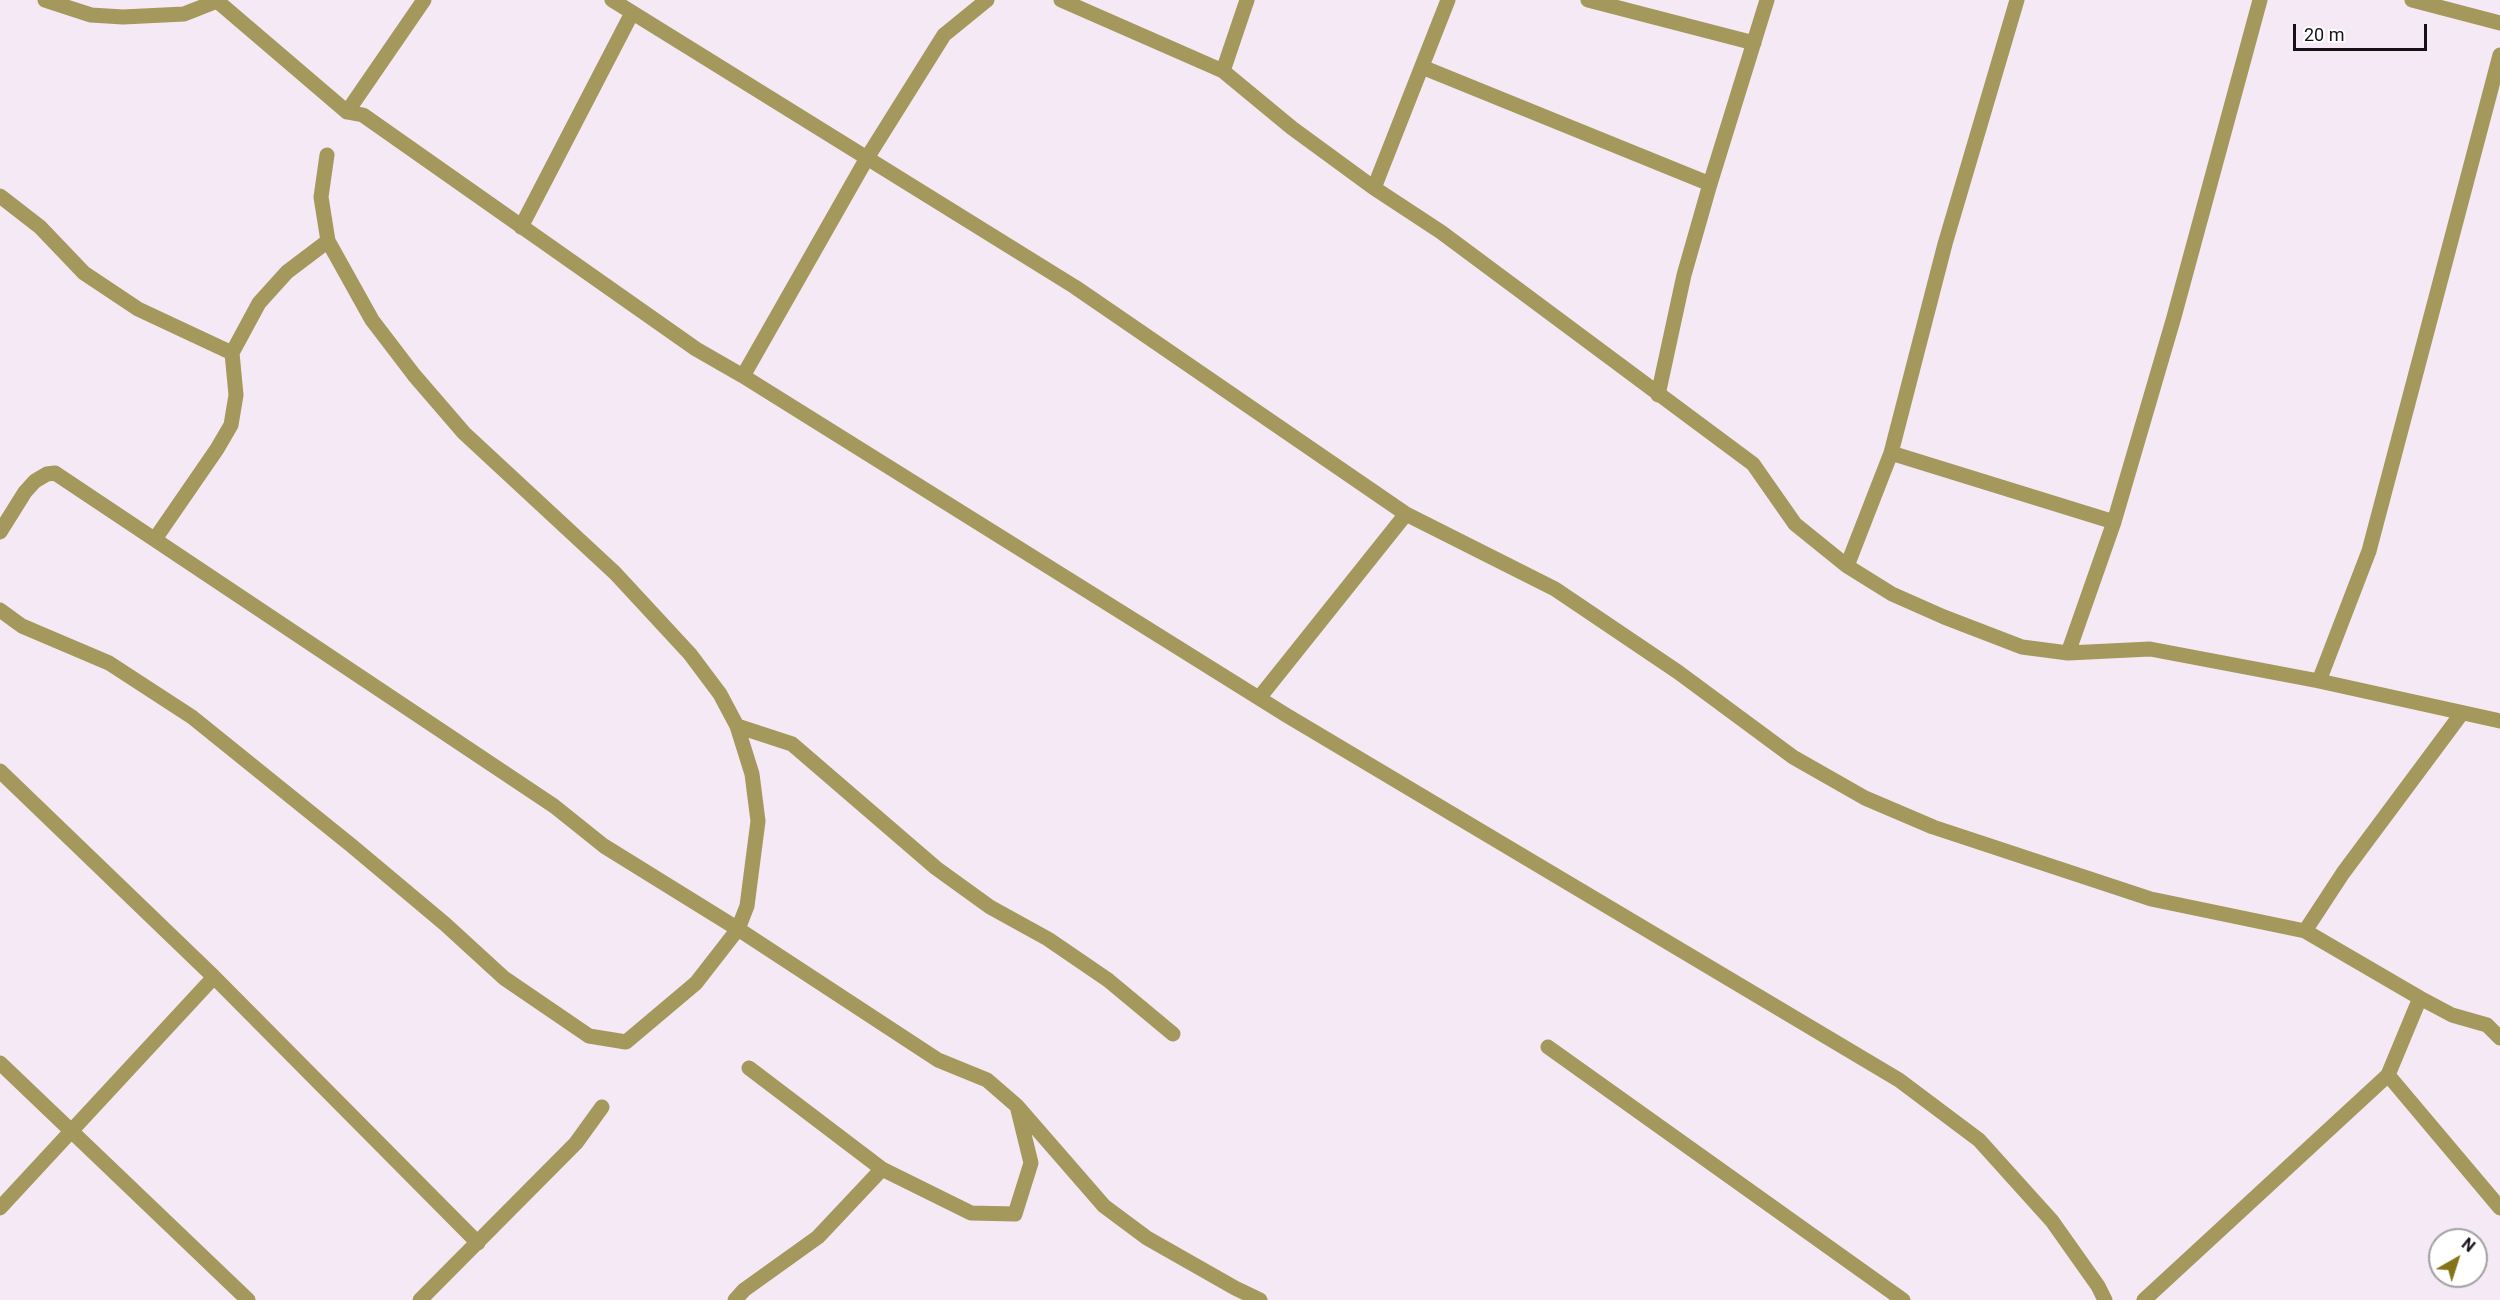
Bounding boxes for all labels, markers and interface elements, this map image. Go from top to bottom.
scale bar [2296,12,2430,50]
text: 20 m [2304,24,2344,45]
north arrow [2428,1228,2488,1288]
text: N [2458,1234,2479,1256]

